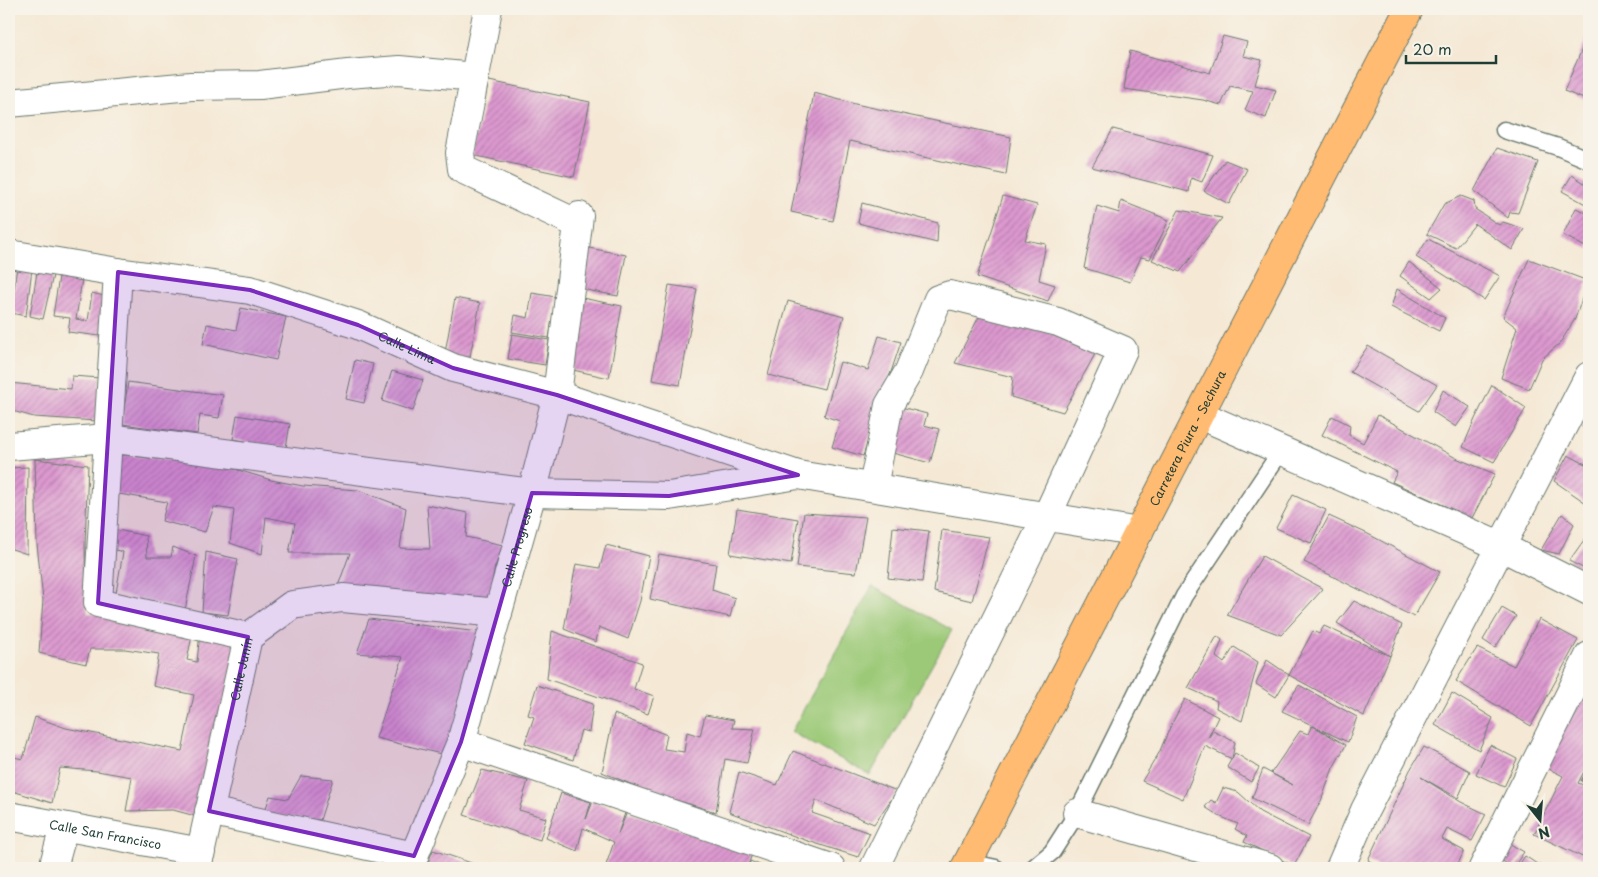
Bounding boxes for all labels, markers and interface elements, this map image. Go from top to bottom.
scale bar [1406,32,1496,64]
text: 20 m [1413,37,1452,60]
street label: Calle Lima [375,326,439,368]
street label: Carretera Piura - Sechura [1145,366,1230,509]
street label: Calle Progreso [497,504,537,589]
street label: Calle Junín [225,635,257,702]
north arrow [1516,794,1566,844]
street label: Calle San Francisco [48,815,163,853]
text: N [1536,821,1552,845]

